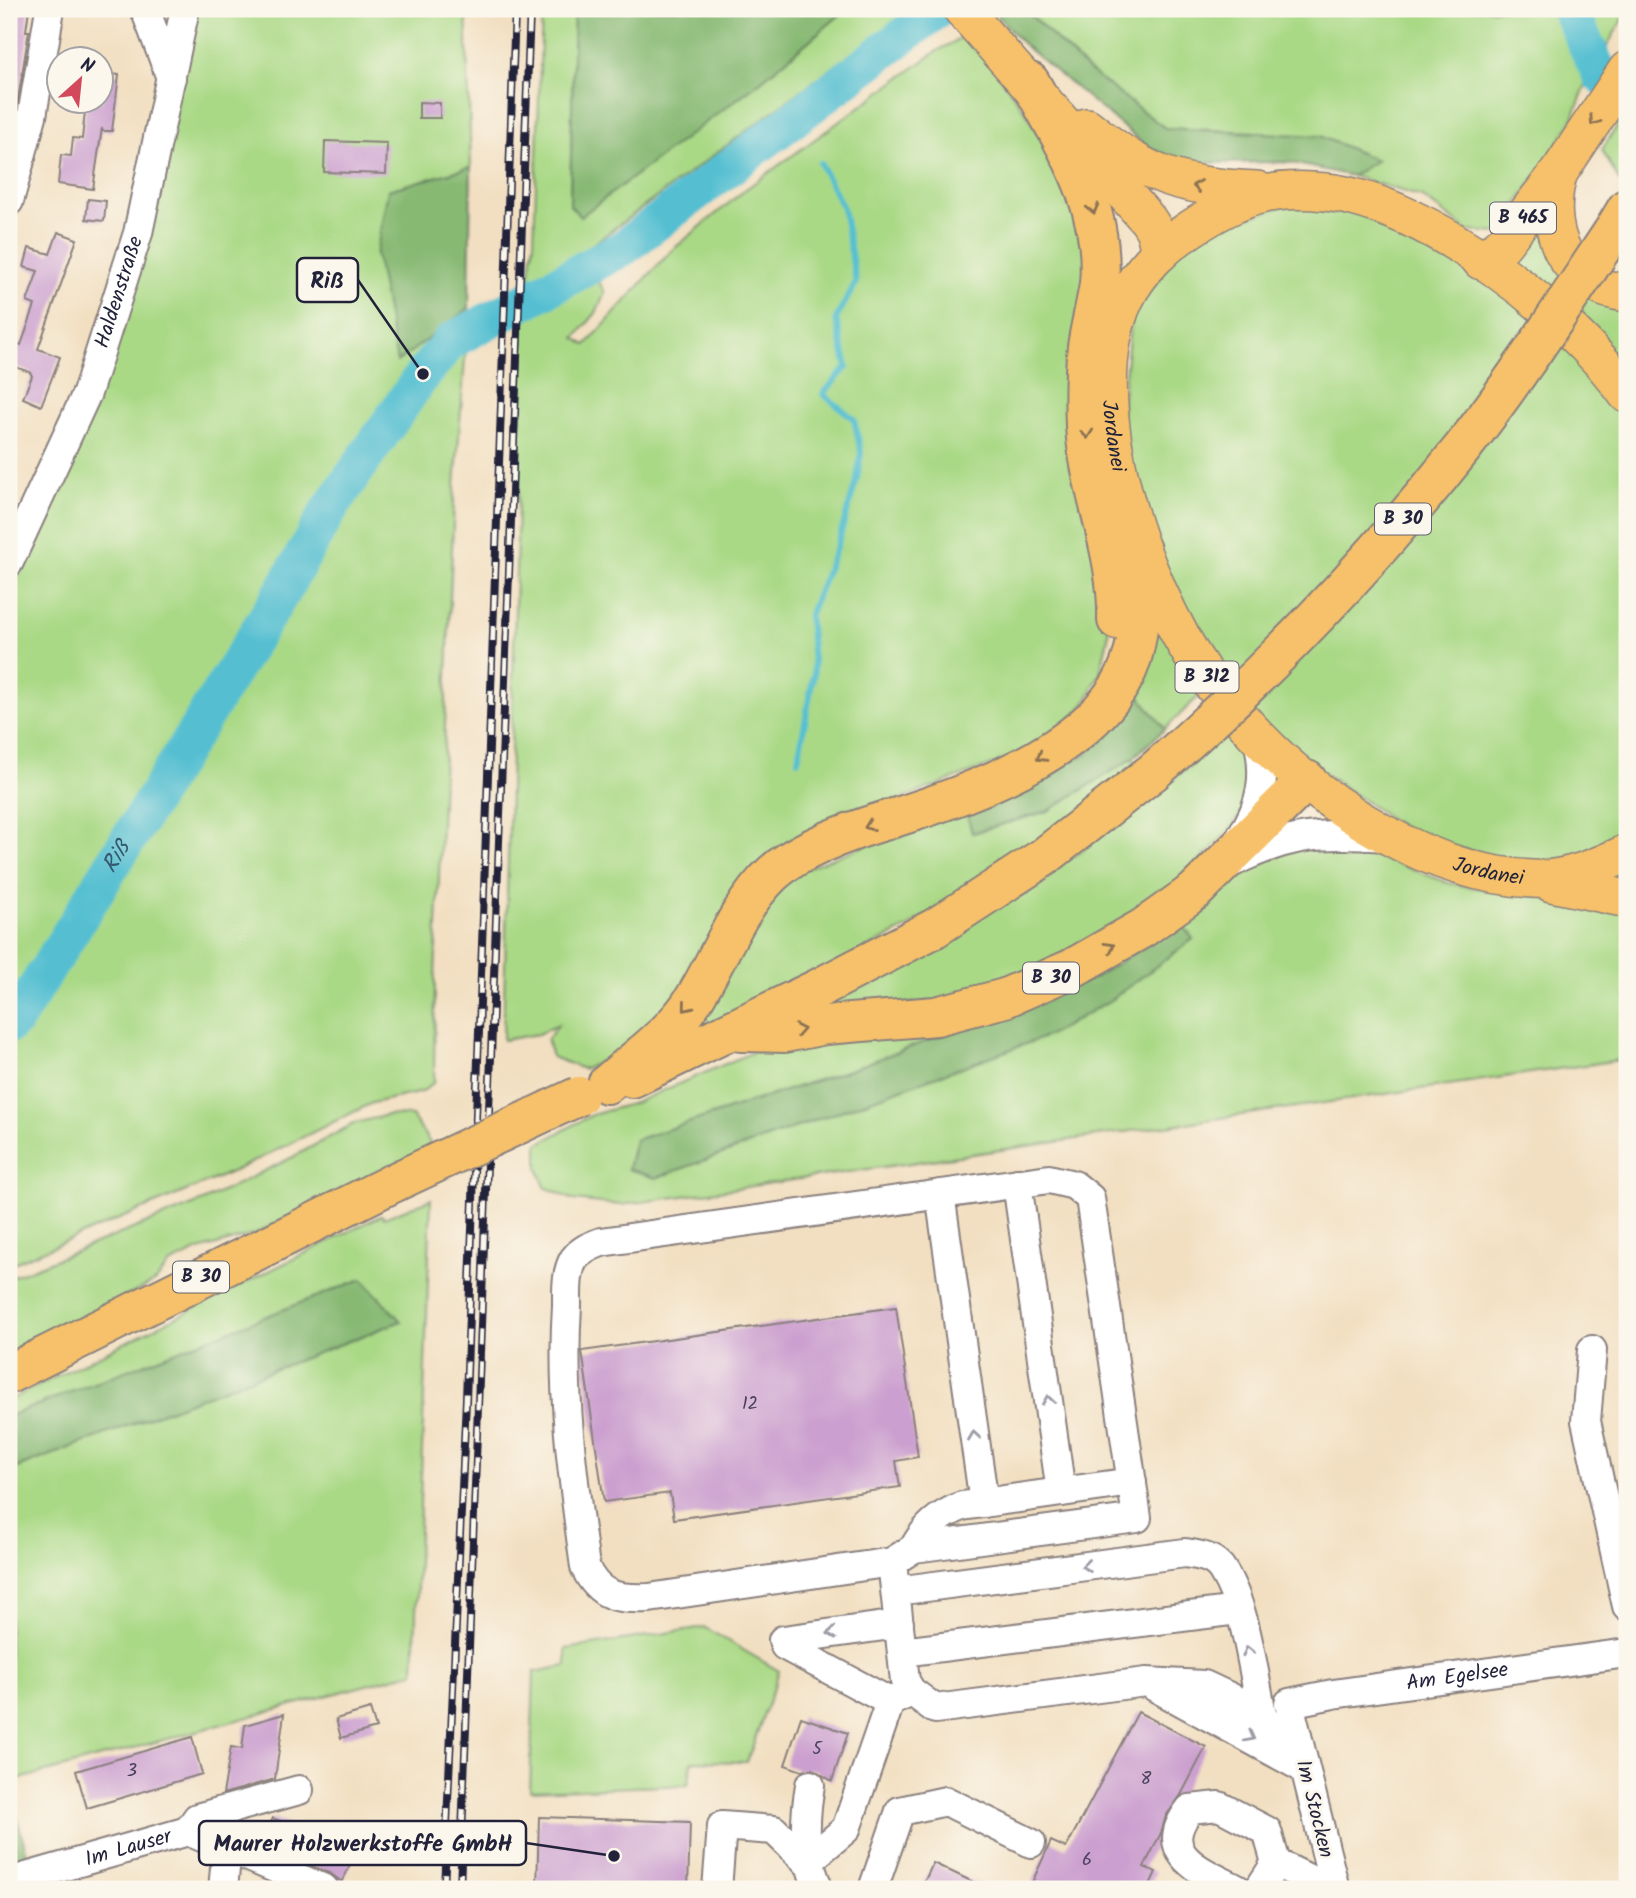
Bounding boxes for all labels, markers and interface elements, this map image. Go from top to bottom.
north arrow [46,46,116,116]
text: N [75,51,99,83]
one-way arrow [1589,113,1602,126]
one-way arrow [1191,179,1203,194]
one-way arrow [1084,202,1099,214]
road number: B 465 [1490,202,1556,233]
street label: Haldenstraße [86,231,153,352]
callout: Riß [297,258,358,302]
text: Riß [310,264,344,300]
street label: Jordanei [1092,399,1135,476]
one-way arrow [1079,429,1094,440]
road number: B 30 [1375,504,1431,534]
road number: B 312 [1176,662,1238,692]
one-way arrow [1035,749,1048,762]
one-way arrow [863,818,875,832]
water label: Riß [93,832,142,880]
street label: Jordanei [1448,848,1526,895]
one-way arrow [1103,942,1115,955]
road number: B 30 [1023,962,1079,994]
one-way arrow [683,999,696,1011]
one-way arrow [794,1023,806,1038]
road number: B 30 [173,1261,229,1292]
house number: 12 [742,1390,758,1419]
one-way arrow [1040,1394,1055,1406]
one-way arrow [967,1430,982,1441]
one-way arrow [1081,1558,1092,1573]
one-way arrow [826,1626,838,1641]
one-way arrow [1242,1645,1256,1657]
street label: Am Egelsee [1404,1653,1511,1700]
one-way arrow [1242,1729,1255,1743]
house number: 5 [812,1735,823,1764]
street label: Im Stocken [1286,1756,1342,1862]
house number: 3 [127,1757,137,1786]
house number: 8 [1141,1765,1152,1794]
street label: Im Lauser [81,1820,176,1876]
callout: Maurer Holzwerkstoffe GmbH [199,1821,526,1865]
text: Maurer Holzwerkstoffe GmbH [213,1827,513,1863]
house number: 6 [1082,1846,1092,1875]

